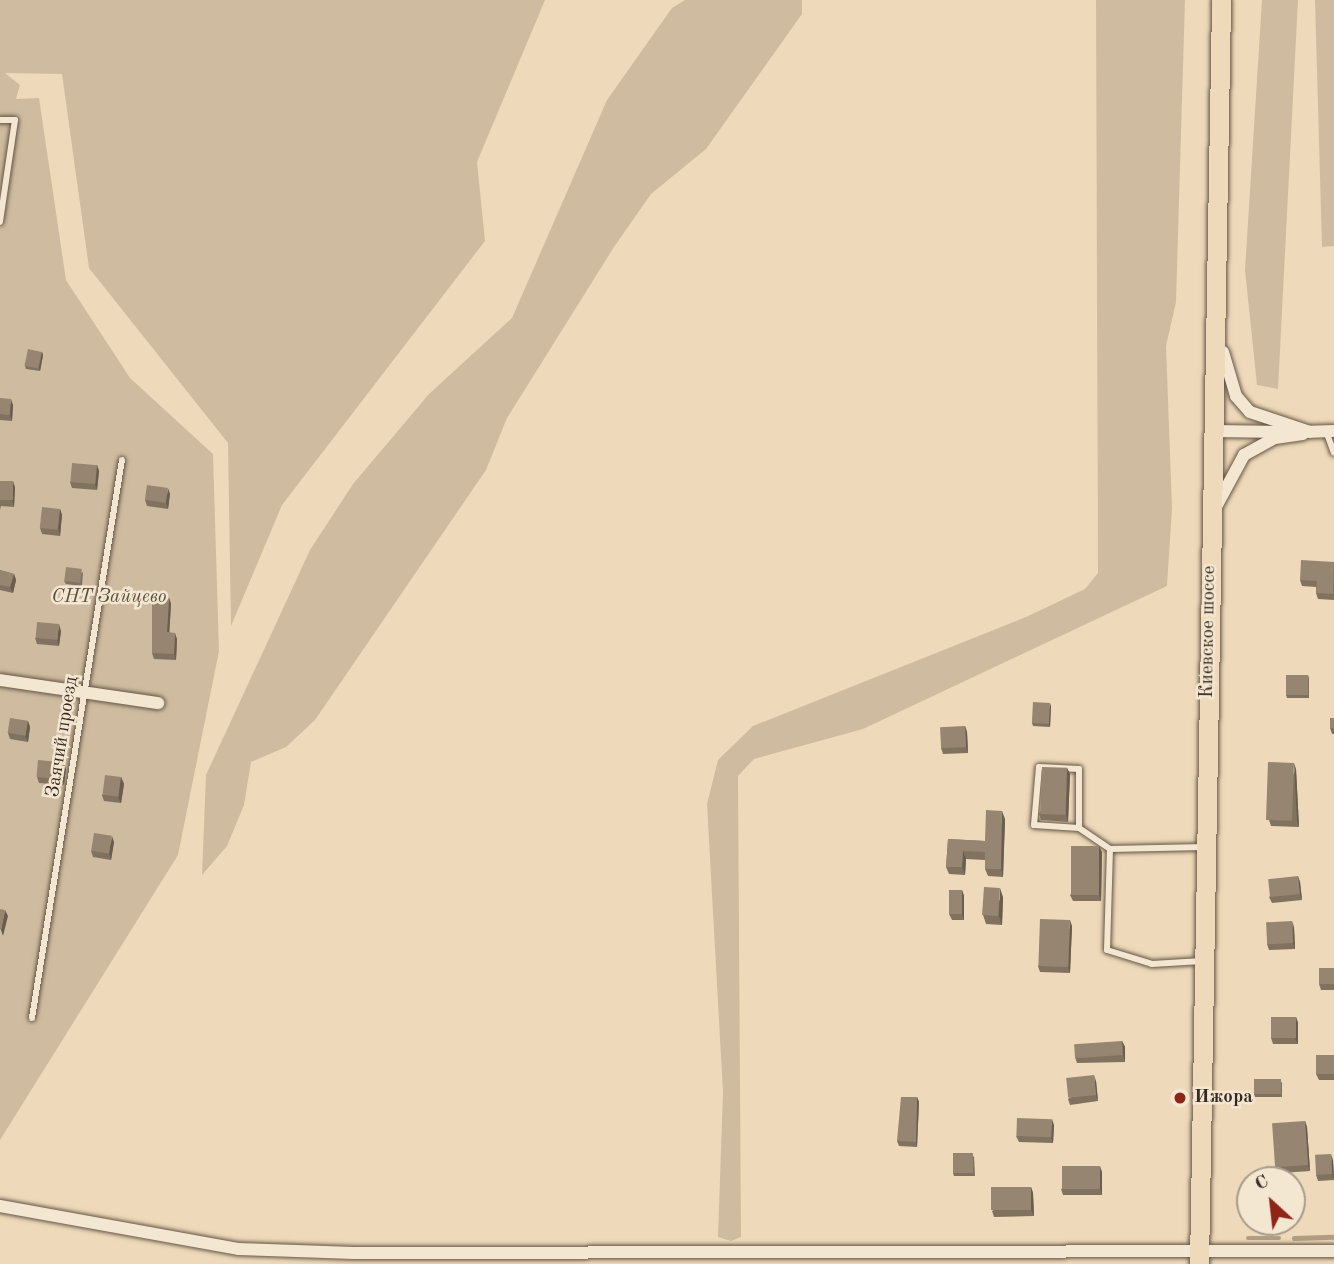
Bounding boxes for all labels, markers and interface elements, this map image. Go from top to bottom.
street label: Киевское шоссе [1196,566,1222,698]
park label: СНТ Зайцево [51,587,167,609]
street label: Заячий проезд [42,675,84,799]
place label: Ижора [1194,1087,1253,1109]
marker: Ижора [1172,1090,1188,1106]
north arrow [1236,1166,1306,1236]
text: С [1252,1172,1272,1195]

